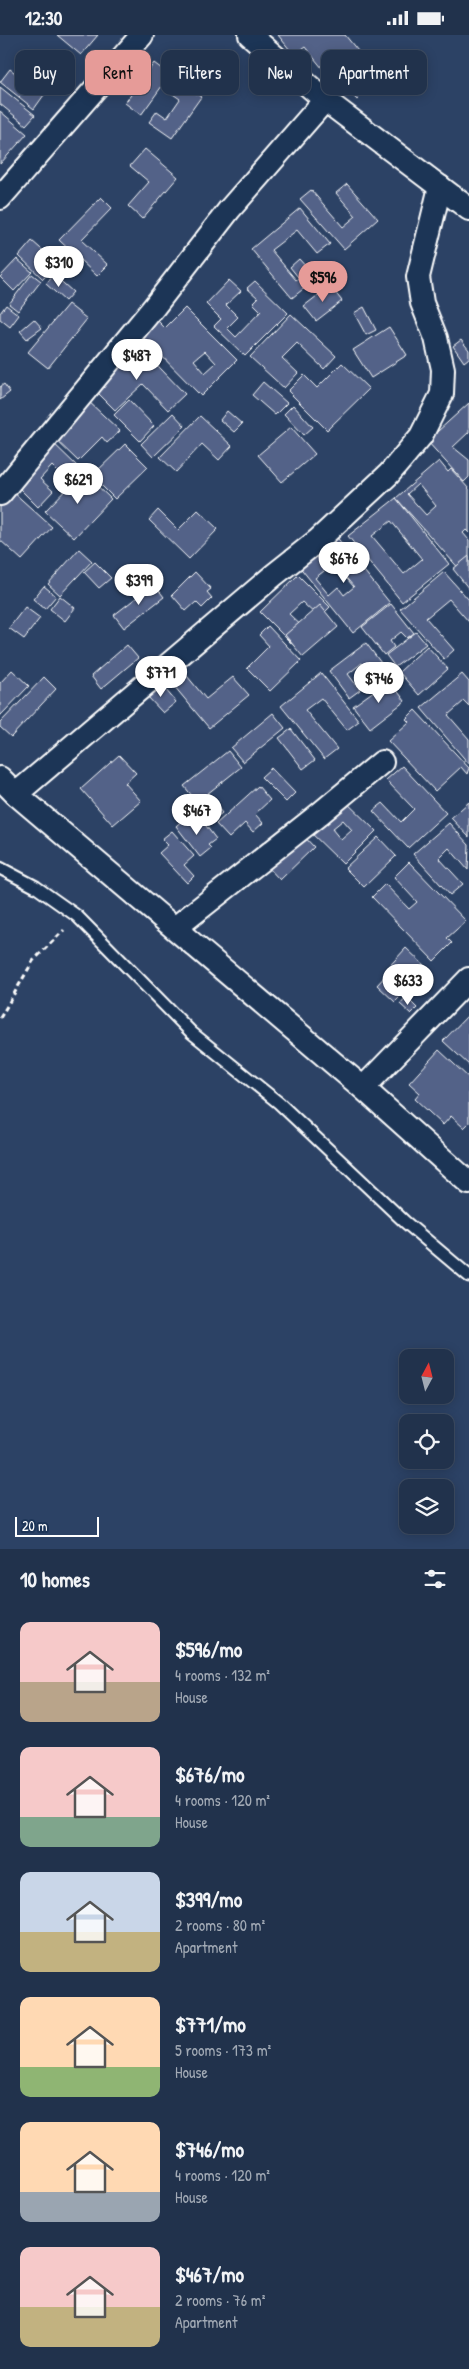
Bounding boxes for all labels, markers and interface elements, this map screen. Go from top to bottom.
text: 12:30 [25,5,62,31]
chip: Buy [15,50,75,95]
chip: Rent [85,50,151,95]
chip: Filters [161,50,239,95]
chip: New [249,50,311,95]
chip: Apartment [321,50,427,95]
pin: $310 [29,245,89,288]
text: $310 [45,251,73,273]
pin: $596 [293,261,353,303]
text: $596 [309,266,337,288]
pin: $487 [107,339,167,381]
text: $487 [123,344,151,366]
pin: $629 [48,463,108,505]
text: $629 [64,468,92,490]
pin: $676 [314,541,374,584]
text: $676 [330,547,358,569]
pin: $399 [109,563,169,606]
text: $399 [125,569,153,591]
pin: $771 [131,655,191,698]
text: $771 [146,661,176,683]
pin: $746 [349,661,409,704]
text: $746 [365,667,393,689]
pin: $467 [167,793,227,836]
text: $467 [183,799,211,821]
pin: $633 [378,963,438,1006]
text: $633 [394,969,422,991]
north arrow [399,1349,454,1404]
map controls [399,1349,454,1534]
button: locate [399,1414,454,1469]
button: layers [399,1479,454,1534]
scale bar [15,1514,99,1537]
text: 20 m [22,1516,48,1535]
text: 10 homes [20,1565,90,1594]
icon: filters [421,1565,449,1593]
text: $596/mo [175,1635,242,1664]
icon: home [60,1642,120,1702]
text: 4 rooms · 132 m² [175,1664,270,1686]
text: House [175,1686,208,1708]
text: $676/mo [175,1760,244,1789]
icon: home [60,1767,120,1827]
text: 4 rooms · 120 m² [175,1789,270,1811]
text: House [175,1811,208,1833]
text: $399/mo [175,1885,242,1914]
icon: home [60,1892,120,1952]
text: 2 rooms · 80 m² [175,1914,265,1936]
text: Apartment [175,1936,238,1958]
text: $771/mo [175,2010,246,2039]
icon: home [60,2017,120,2077]
text: 5 rooms · 173 m² [175,2039,271,2061]
text: House [175,2061,208,2083]
text: $746/mo [175,2135,244,2164]
icon: home [60,2142,120,2202]
text: 4 rooms · 120 m² [175,2164,270,2186]
text: House [175,2186,208,2208]
text: $467/mo [175,2260,244,2289]
icon: home [60,2267,120,2327]
text: 2 rooms · 76 m² [175,2289,265,2311]
text: Apartment [175,2311,238,2333]

